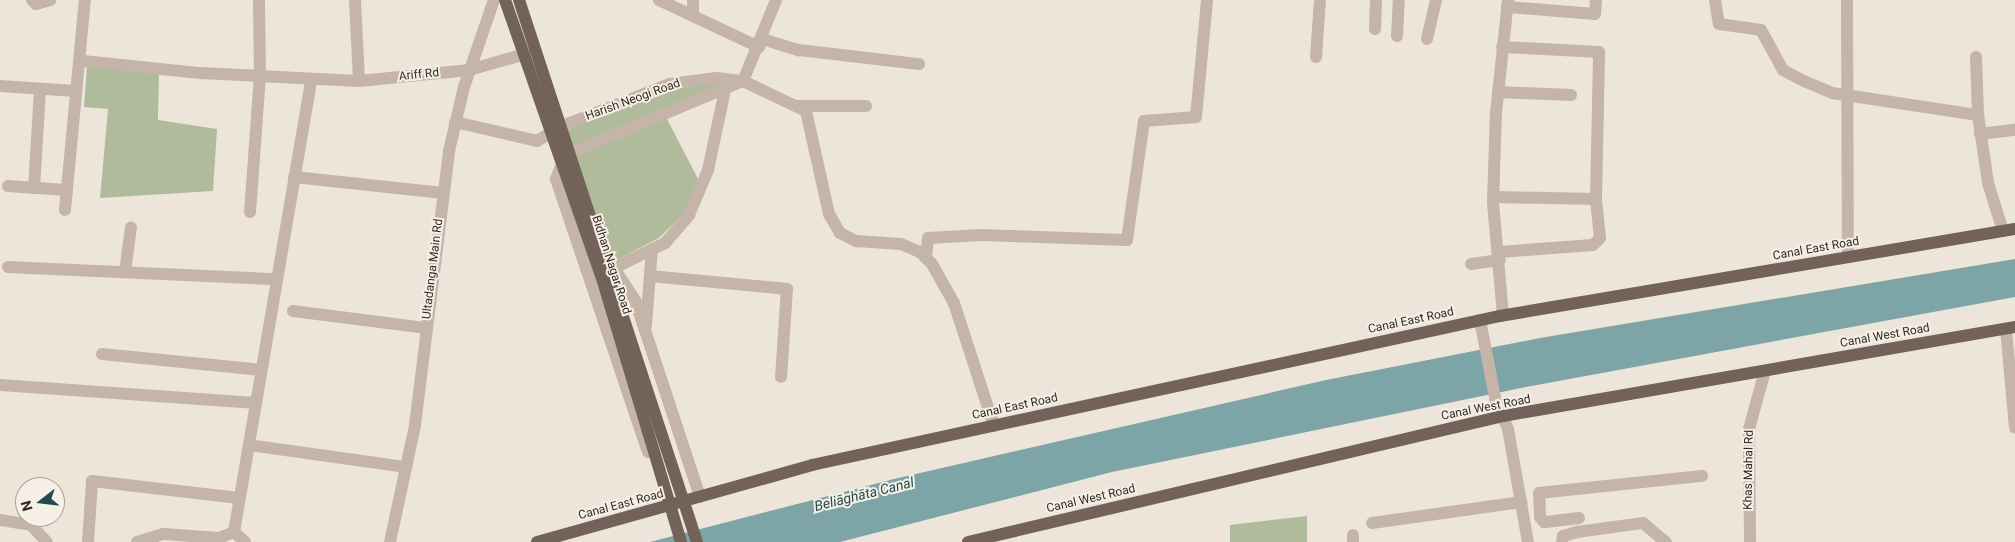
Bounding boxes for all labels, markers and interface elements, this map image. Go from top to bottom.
street label: Ariff Rd [398,66,440,84]
street label: Harish Neogi Road [584,76,682,124]
street label: Bidhan Nagar Road [588,214,634,316]
street label: Ultadanga Main Rd [420,218,446,320]
street label: Canal East Road [1772,234,1860,264]
street label: Canal East Road [1367,305,1455,337]
street label: Canal West Road [1839,321,1931,351]
street label: Canal East Road [971,391,1059,423]
street label: Canal West Road [1440,392,1532,424]
street label: Khas Mahal Rd [1741,430,1757,510]
water label: Beliāghāta Canal [813,474,915,514]
north arrow [15,477,65,527]
street label: Canal West Road [1045,482,1137,516]
street label: Canal East Road [577,487,665,523]
text: N [17,499,36,513]

